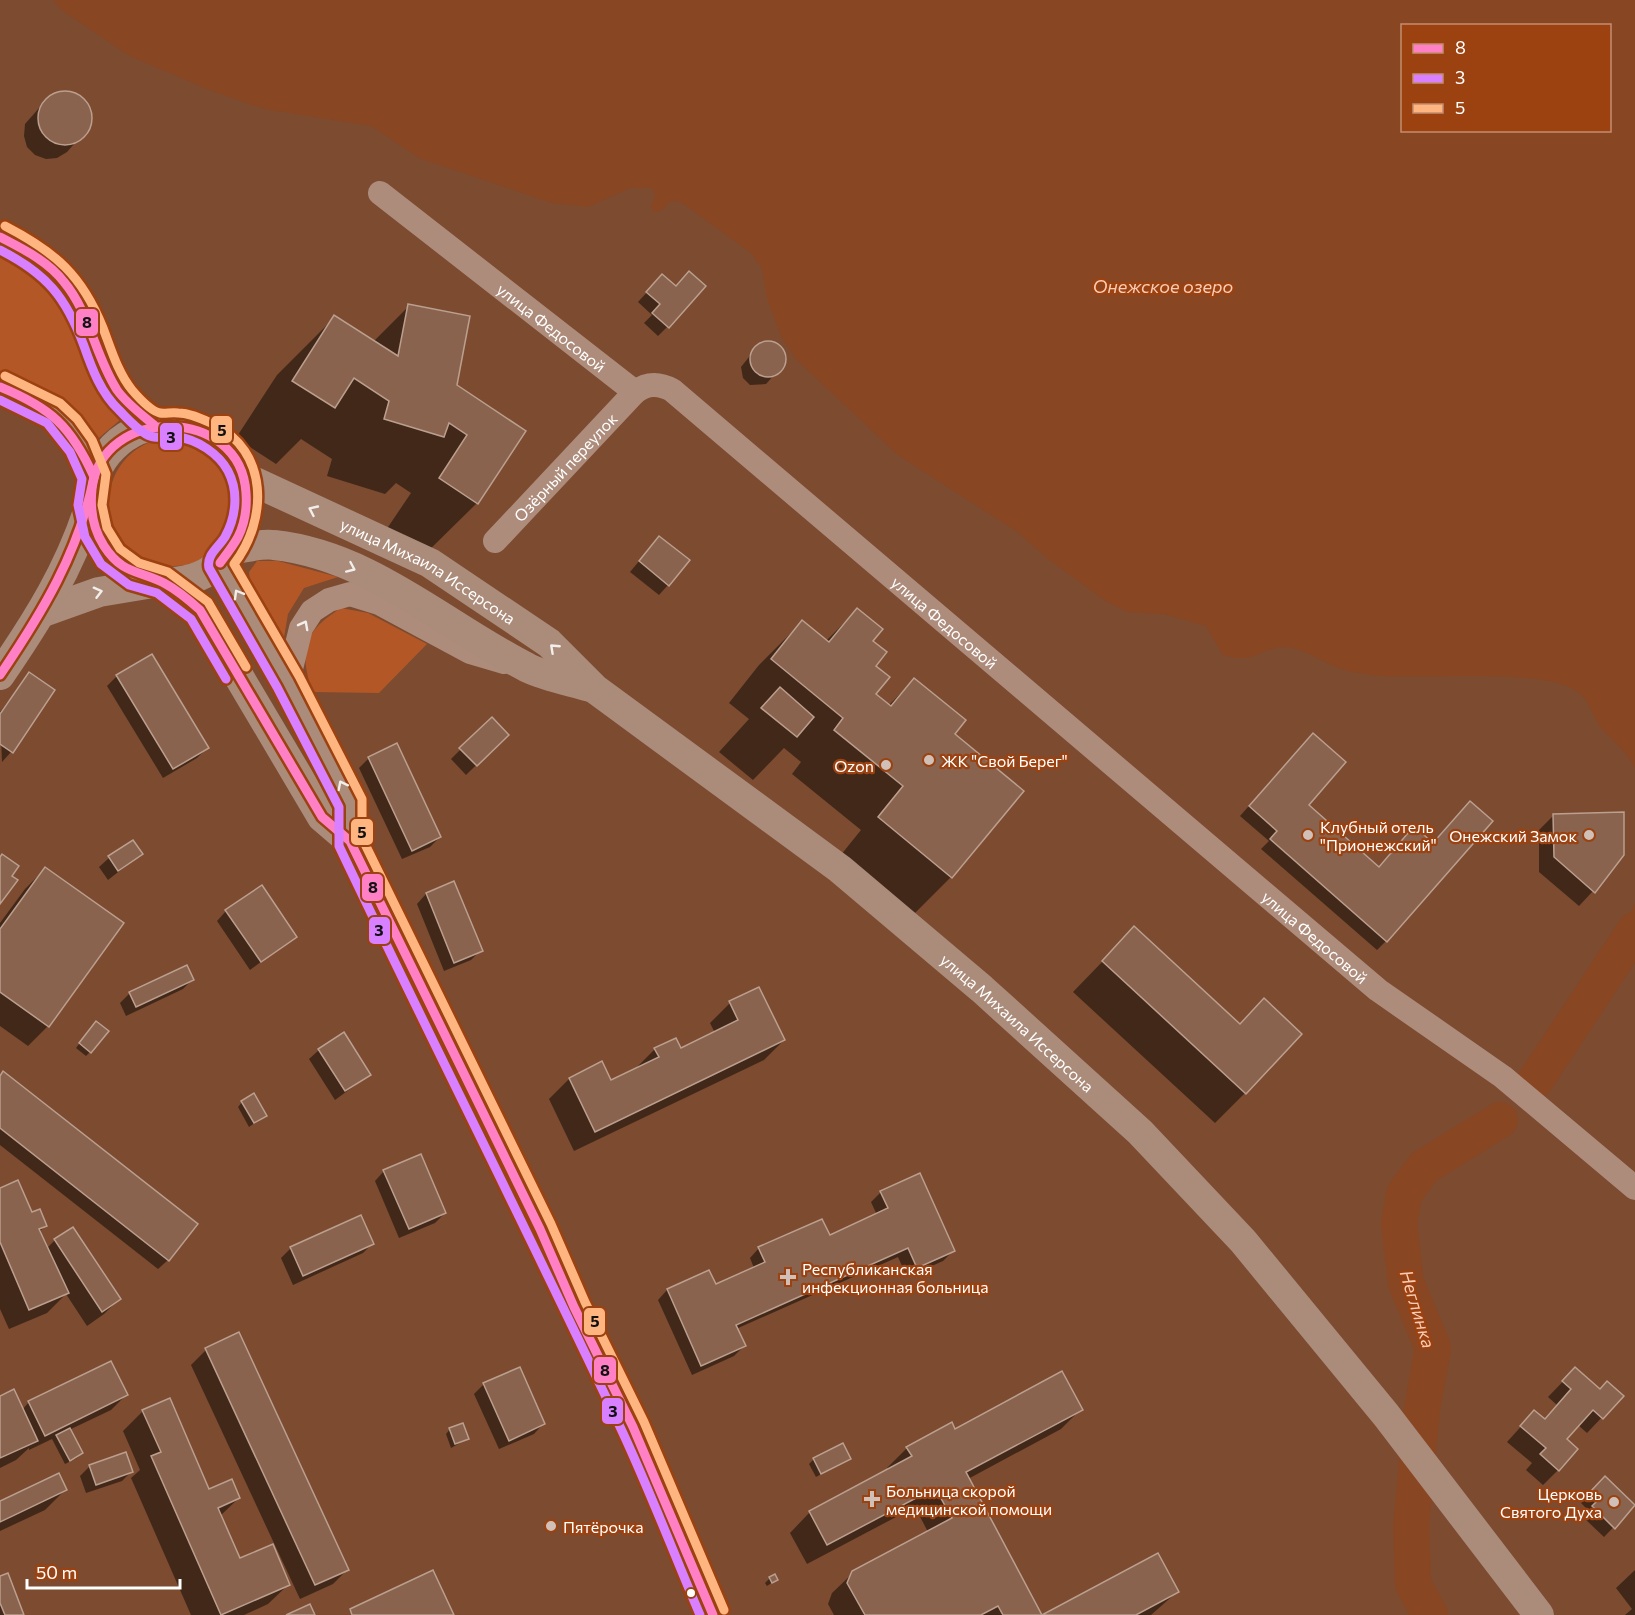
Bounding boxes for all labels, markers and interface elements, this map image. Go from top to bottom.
legend [1401,24,1611,132]
text: 8 [1455,36,1466,58]
text: 3 [1455,66,1465,88]
text: 5 [1455,96,1465,118]
water label: Онежское озеро [1093,275,1233,297]
street label: улица Федосовой [494,279,610,375]
line badge: 8 [75,308,99,337]
text: 8 [82,312,92,331]
street label: Озёрный переулок [509,408,621,525]
line badge: 5 [210,415,233,444]
text: 5 [217,420,227,439]
line badge: 3 [159,422,183,451]
text: 3 [166,427,176,446]
one-way arrow [308,505,319,517]
street label: улица Михаила Иссерсона [338,514,519,627]
one-way arrow [344,560,355,572]
street label: улица Федосовой [888,572,1002,672]
one-way arrow [93,587,103,600]
one-way arrow [233,590,245,600]
one-way arrow [297,621,308,631]
one-way arrow [550,644,560,655]
place label: ЖК "Свой Берег" [941,751,1068,770]
marker: ЖК "Свой Берег" [922,753,936,767]
place label: Ozon [834,756,874,775]
marker: Ozon [879,758,893,772]
one-way arrow [337,780,349,791]
place label: Клубный отель "Прионежский" [1320,817,1437,854]
line badge: 5 [350,818,374,846]
text: 5 [357,822,367,841]
place label: Онежский Замок [1449,826,1577,845]
marker: Клубный отель "Прионежский" [1301,828,1315,842]
marker: Онежский Замок [1582,828,1596,842]
line badge: 8 [361,873,384,902]
text: 8 [368,877,378,896]
street label: улица Федосовой [1259,886,1372,987]
line badge: 3 [368,916,391,945]
text: 3 [374,920,384,939]
street label: улица Михаила Иссерсона [937,949,1098,1095]
place label: Республиканская инфекционная больница [802,1259,988,1296]
water label: Неглинка [1396,1267,1440,1351]
marker: Республиканская инфекционная больница [779,1268,797,1286]
line badge: 5 [583,1307,606,1336]
text: 5 [590,1311,600,1330]
line badge: 8 [593,1356,617,1384]
text: 8 [600,1360,610,1379]
line badge: 3 [601,1397,624,1425]
text: 3 [608,1401,618,1420]
place label: Больница скорой медицинской помощи [886,1481,1052,1518]
place label: Церковь Святого Духа [1500,1484,1602,1521]
marker: Больница скорой медицинской помощи [863,1490,881,1508]
marker: Церковь Святого Духа [1607,1495,1621,1509]
place label: Пятёрочка [563,1517,643,1536]
marker: Пятёрочка [544,1519,558,1533]
scale bar [27,1552,180,1590]
text: 50 m [36,1561,77,1583]
unlabelled marker [685,1587,697,1599]

